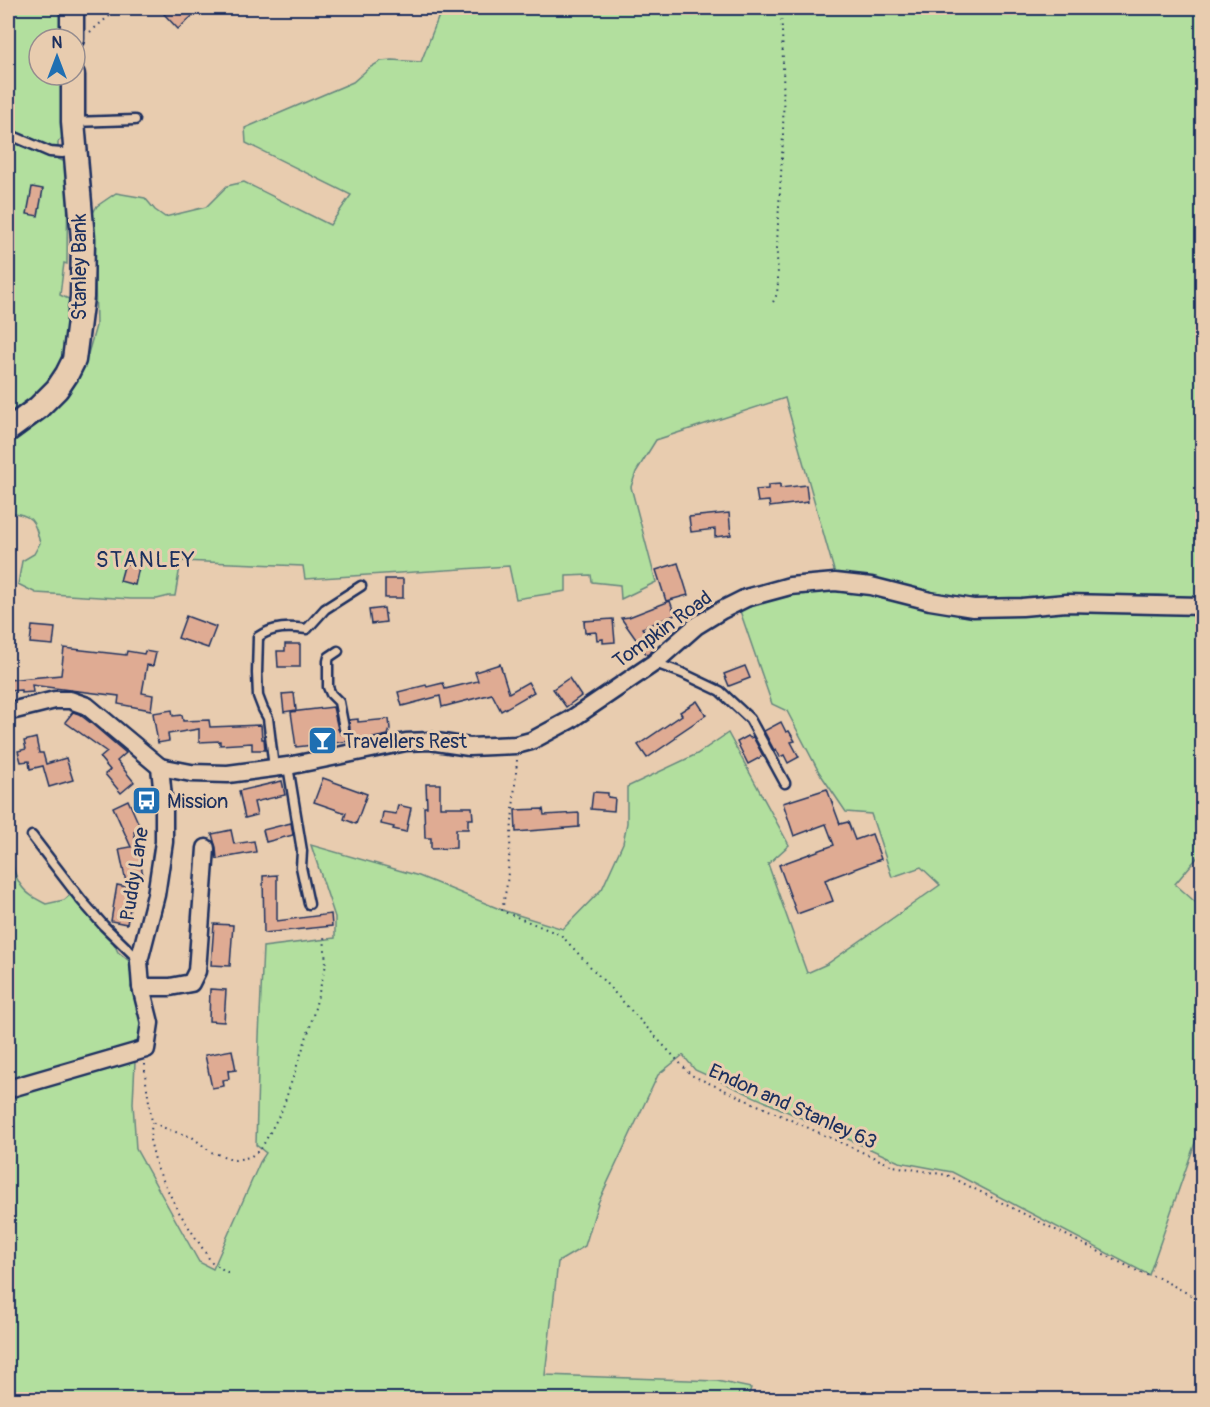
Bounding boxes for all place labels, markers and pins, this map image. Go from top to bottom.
bar icon: Travellers Rest [306,725,338,757]
place label: Travellers Rest [343,729,468,754]
bus stop icon: Mission [130,785,162,817]
place label: Mission [167,789,228,814]

